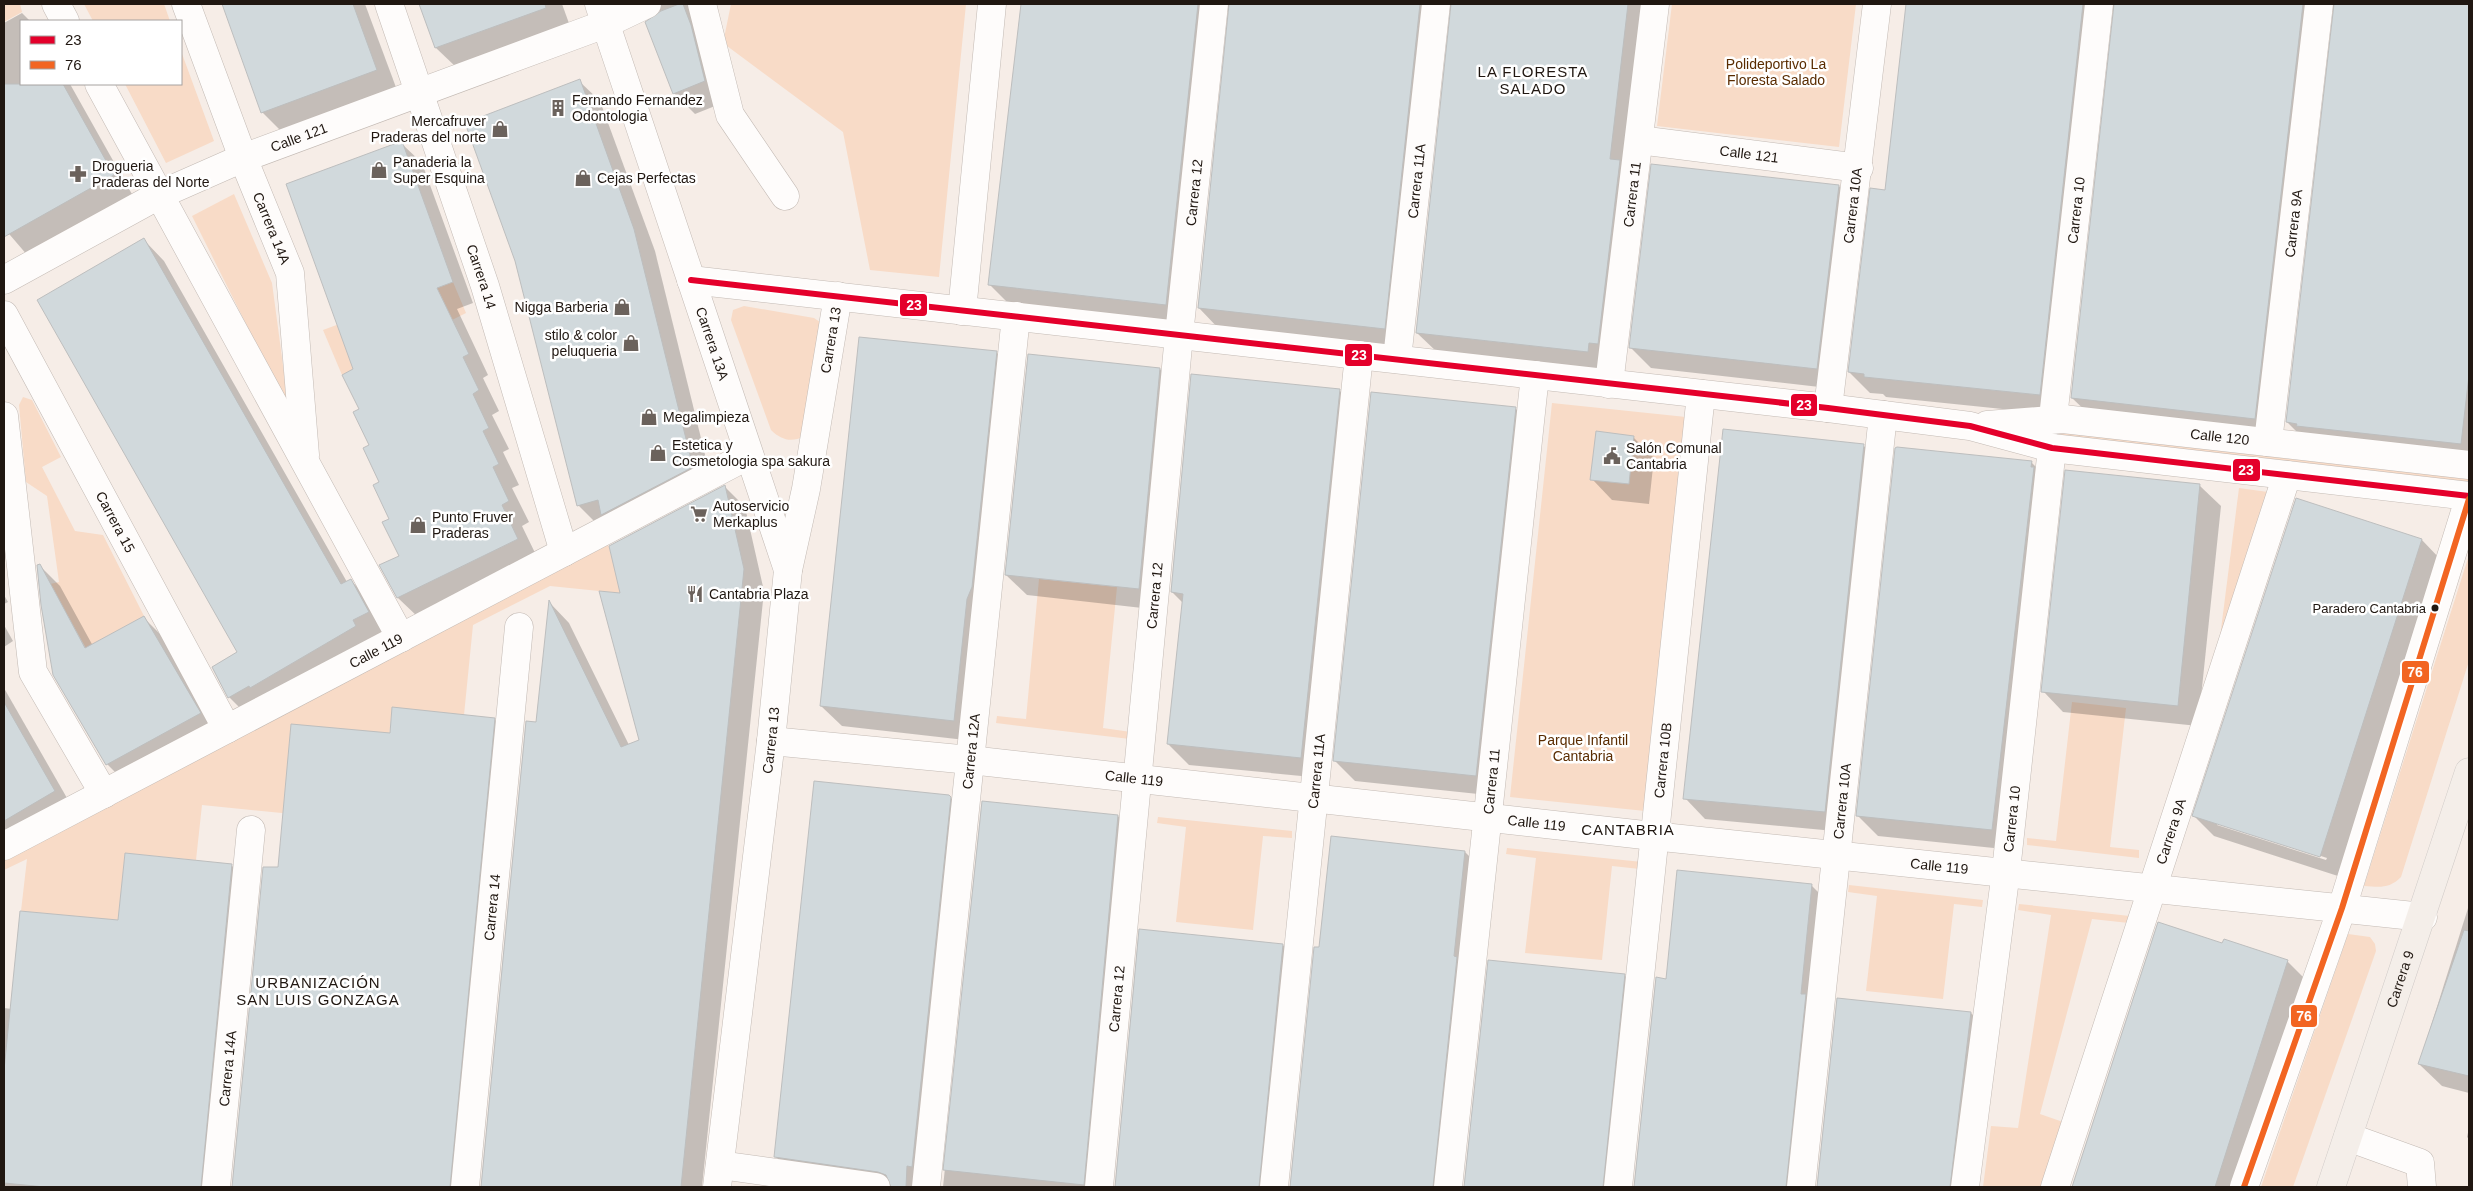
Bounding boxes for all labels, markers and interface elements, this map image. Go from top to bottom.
legend [20,20,182,85]
text: 23 [65,31,82,48]
text: 76 [65,56,82,73]
park label: Polideportivo La Floresta Salado [1726,56,1826,88]
district label: LA FLORESTA SALADO [1478,63,1588,97]
place label: Fernando Fernandez Odontologia [572,92,703,124]
building icon: Fernando Fernandez Odontologia [548,98,568,118]
place label: Mercafruver Praderas del norte [371,113,486,145]
shop icon: Mercafruver Praderas del norte [490,119,510,139]
street label: Calle 121 [268,120,329,155]
street label: Carrera 11A [1404,142,1429,219]
street label: Calle 121 [1719,142,1780,166]
place label: Panaderia la Super Esquina [393,154,485,186]
place label: Drogueria Praderas del Norte [92,158,210,190]
street label: Carrera 12 [1183,158,1206,227]
shop icon: Panaderia la Super Esquina [369,160,389,180]
street label: Carrera 11 [1620,160,1644,228]
pharmacy icon: Drogueria Praderas del Norte [68,164,88,184]
street label: Carrera 10A [1840,166,1865,244]
shop icon: Cejas Perfectas [573,168,593,188]
place label: Cejas Perfectas [597,170,696,186]
street label: Carrera 10 [2064,176,2088,244]
street label: Carrera 9A [2282,188,2305,258]
street label: Carrera 14A [250,190,294,267]
street label: Carrera 14 [463,242,499,311]
line badge: 23 [899,293,928,317]
shop icon: Nigga Barberia [612,297,632,317]
text: 23 [906,297,922,313]
place label: Nigga Barberia [515,299,608,315]
street label: Carrera 13A [693,305,732,383]
street label: Carrera 13 [817,306,844,374]
place label: stilo & color peluqueria [545,327,617,359]
shop icon: stilo & color peluqueria [621,333,641,353]
line badge: 23 [1344,343,1373,367]
text: 23 [1351,347,1367,363]
line badge: 23 [1790,393,1818,417]
text: 23 [1796,397,1812,413]
shop icon: Megalimpieza [639,407,659,427]
place label: Megalimpieza [663,409,750,425]
street label: Calle 120 [2189,425,2250,448]
place label: Estetica y Cosmetologia spa sakura [672,437,830,469]
place label: Salón Comunal Cantabria [1626,440,1722,472]
shop icon: Estetica y Cosmetologia spa sakura [648,443,668,463]
public building icon: Salón Comunal Cantabria [1602,446,1622,466]
line badge: 23 [2232,458,2261,482]
text: 23 [2238,462,2254,478]
street label: Carrera 15 [93,489,138,555]
place label: Autoservicio Merkaplus [713,498,789,530]
supermarket icon: Autoservicio Merkaplus [689,504,709,524]
place label: Punto Fruver Praderas [432,509,513,541]
shop icon: Punto Fruver Praderas [408,515,428,535]
street label: Carrera 12 [1143,561,1166,630]
restaurant icon: Cantabria Plaza [685,584,705,604]
place label: Cantabria Plaza [709,586,809,602]
place label: Paradero Cantabria [2313,601,2427,616]
marker: Paradero Cantabria [2430,603,2440,613]
street label: Calle 119 [346,630,406,671]
line badge: 76 [2401,660,2430,684]
text: 76 [2407,664,2423,680]
street label: Carrera 13 [759,706,782,774]
street label: Carrera 12A [959,712,983,790]
street label: Carrera 10B [1651,722,1675,799]
street label: Carrera 11A [1305,732,1328,809]
park label: Parque Infantil Cantabria [1538,732,1628,764]
street label: Carrera 11 [1480,747,1503,815]
street label: Carrera 10A [1830,762,1854,840]
street label: Calle 119 [1104,767,1164,789]
street label: Carrera 10 [2000,785,2023,853]
street label: Carrera 9A [2153,796,2189,866]
street label: Calle 119 [1507,812,1567,834]
district label: CANTABRIA [1581,821,1675,838]
street label: Calle 119 [1910,855,1969,877]
street label: Carrera 14 [481,873,503,941]
street label: Carrera 9 [2383,948,2417,1010]
street label: Carrera 12 [1106,965,1128,1033]
district label: URBANIZACIÓN SAN LUIS GONZAGA [236,974,400,1008]
line badge: 76 [2290,1004,2318,1028]
text: 76 [2296,1008,2312,1024]
street label: Carrera 14A [216,1029,239,1107]

